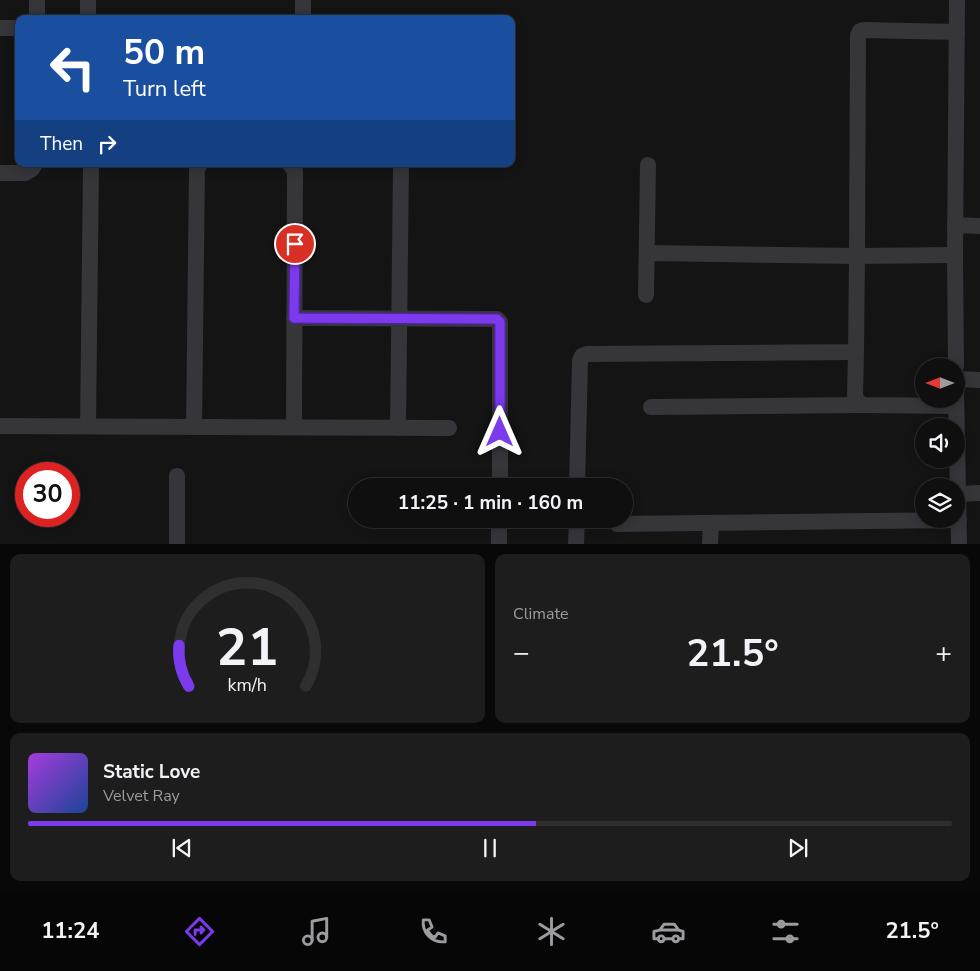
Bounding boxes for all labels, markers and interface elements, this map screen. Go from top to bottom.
text: 50 m [123,29,205,76]
icon: left [40,35,105,100]
text: Turn left [123,74,206,104]
icon: right [93,130,121,158]
text: Then [40,131,83,157]
pin [274,223,316,265]
icon: arrive [281,230,309,258]
north arrow [915,358,965,408]
map controls [915,358,965,528]
position arrow [473,405,525,457]
button: sound [915,418,965,468]
speed limit sign: 30 [15,462,80,527]
button: layers [915,478,965,528]
text: 11:25 · 1 min · 160 m [398,490,583,516]
text: Climate [513,603,568,625]
text: 21 [216,612,279,683]
text: 21.5° [686,628,779,679]
text: − [513,634,530,672]
text: + [935,634,952,672]
text: km/h [228,673,267,697]
text: Static Love [103,759,200,785]
text: Velvet Ray [103,785,180,807]
icon: previous [168,834,196,862]
icon: pause [476,834,504,862]
icon: next [784,834,812,862]
icon: directions [182,914,217,949]
icon: music [299,914,334,949]
icon: phone [416,914,451,949]
icon: climate [534,914,569,949]
icon: car [651,914,686,949]
icon: filters [768,914,803,949]
text: 11:24 [41,916,99,946]
text: 21.5° [885,916,939,946]

